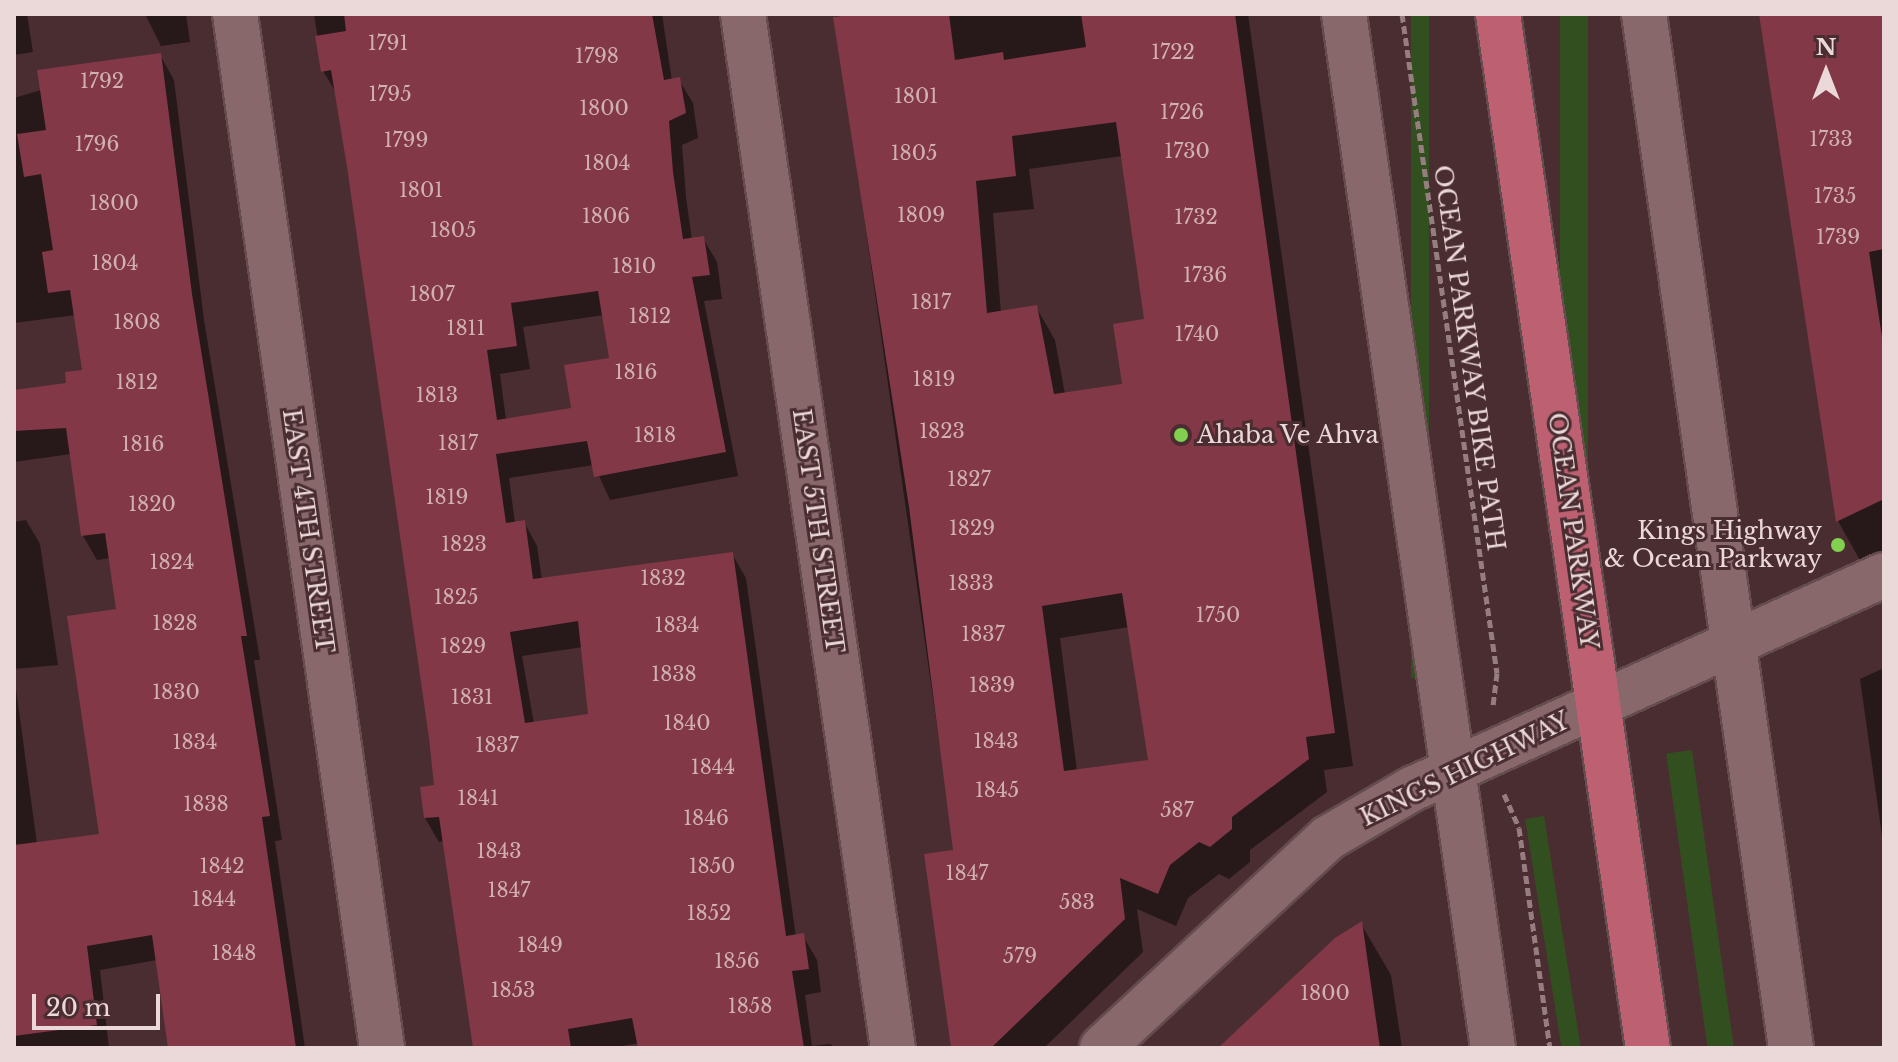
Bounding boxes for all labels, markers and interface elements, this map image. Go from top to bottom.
house number: 1791 [368,31,408,55]
north arrow [1786,32,1866,112]
text: N [1816,34,1836,61]
house number: 1722 [1151,40,1195,64]
house number: 1798 [575,44,619,68]
house number: 1792 [80,69,124,93]
house number: 1795 [368,82,412,106]
house number: 1801 [894,84,938,108]
house number: 1800 [579,96,629,120]
house number: 1726 [1160,100,1204,124]
house number: 1733 [1809,127,1853,151]
house number: 1799 [384,128,428,152]
house number: 1796 [75,132,119,156]
house number: 1730 [1164,139,1210,163]
house number: 1805 [891,141,937,165]
house number: 1804 [583,151,631,175]
street label: OCEAN PARKWAY BIKE PATH [1428,163,1510,553]
house number: 1801 [399,178,443,202]
house number: 1735 [1814,184,1856,208]
house number: 1800 [89,191,139,215]
house number: 1809 [897,203,945,227]
house number: 1806 [582,204,630,228]
house number: 1732 [1174,205,1218,229]
house number: 1805 [430,218,476,242]
house number: 1739 [1816,225,1860,249]
house number: 1804 [91,251,139,275]
house number: 1810 [612,254,656,278]
house number: 1736 [1183,263,1227,287]
house number: 1807 [409,282,455,306]
house number: 1817 [911,290,951,314]
house number: 1812 [629,304,671,328]
house number: 1808 [113,310,161,334]
house number: 1811 [447,316,485,340]
house number: 1740 [1175,322,1219,346]
house number: 1816 [615,360,657,384]
house number: 1819 [913,367,955,391]
house number: 1812 [116,370,158,394]
house number: 1813 [416,383,458,407]
street label: EAST 4TH STREET [277,407,339,655]
street label: EAST 5TH STREET [787,407,849,655]
street label: OCEAN PARKWAY [1542,411,1604,651]
house number: 1823 [919,419,965,443]
place label: Ahaba Ve Ahva [1197,421,1381,449]
house number: 1818 [634,423,676,447]
marker: Ahaba Ve Ahva [1172,426,1190,444]
house number: 1817 [438,431,478,455]
house number: 1816 [122,432,164,456]
house number: 1827 [947,467,991,491]
house number: 1819 [426,485,468,509]
house number: 1820 [128,492,176,516]
house number: 1829 [949,516,995,540]
place label: Kings Highway & Ocean Parkway [1604,517,1822,573]
house number: 1823 [441,532,487,556]
marker: Kings Highway & Ocean Parkway [1829,536,1847,554]
house number: 1824 [149,550,195,574]
house number: 1832 [640,566,686,590]
house number: 1833 [948,571,994,595]
house number: 1825 [434,585,478,609]
house number: 1750 [1196,603,1240,627]
house number: 1828 [152,611,198,635]
house number: 1834 [654,613,700,637]
house number: 1837 [961,622,1005,646]
house number: 1829 [440,634,486,658]
house number: 1838 [651,662,697,686]
house number: 1839 [969,673,1015,697]
house number: 1830 [152,680,200,704]
house number: 1831 [451,685,493,709]
street label: KINGS HIGHWAY [1356,706,1574,832]
house number: 1840 [663,711,711,735]
house number: 1843 [973,729,1019,753]
house number: 1834 [172,730,218,754]
house number: 1837 [475,733,519,757]
house number: 1844 [691,755,735,779]
house number: 1845 [975,778,1019,802]
house number: 1841 [457,786,499,810]
house number: 1838 [183,792,229,816]
house number: 587 [1160,798,1194,822]
house number: 1846 [683,806,729,830]
house number: 1843 [476,839,522,863]
house number: 1842 [199,854,245,878]
house number: 1850 [689,854,735,878]
house number: 1847 [946,861,988,885]
house number: 1847 [488,878,530,902]
house number: 1844 [192,887,236,911]
house number: 583 [1059,890,1095,914]
house number: 1852 [687,901,731,925]
house number: 1849 [517,933,563,957]
house number: 1848 [212,941,256,965]
house number: 579 [1003,944,1037,968]
house number: 1856 [714,949,760,973]
scale bar [36,978,164,1028]
house number: 1853 [491,978,535,1002]
house number: 1800 [1300,981,1350,1005]
text: 20 m [46,993,111,1022]
house number: 1858 [728,994,772,1018]

